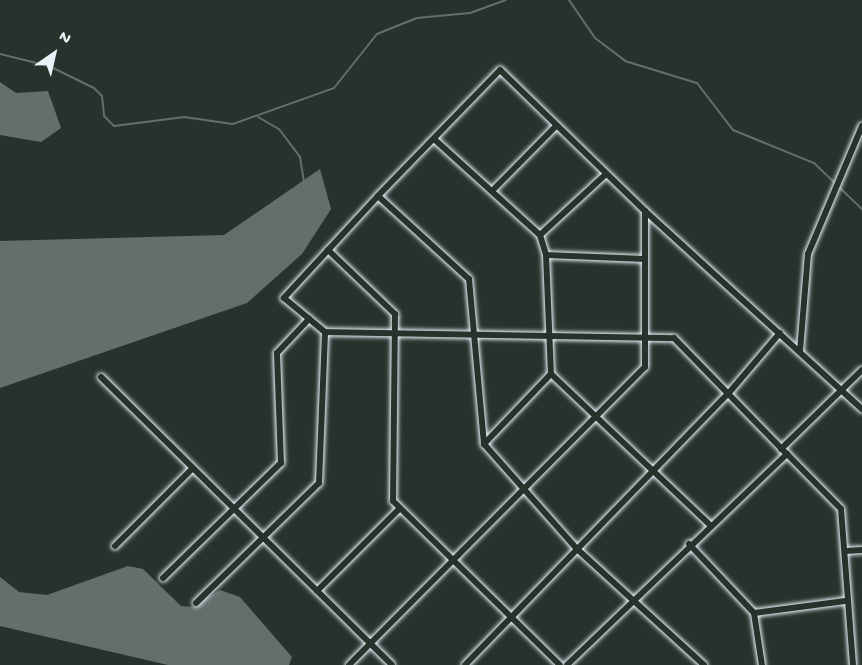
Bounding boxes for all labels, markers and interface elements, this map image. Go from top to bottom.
north arrow [24,24,84,84]
text: N [55,28,74,49]

